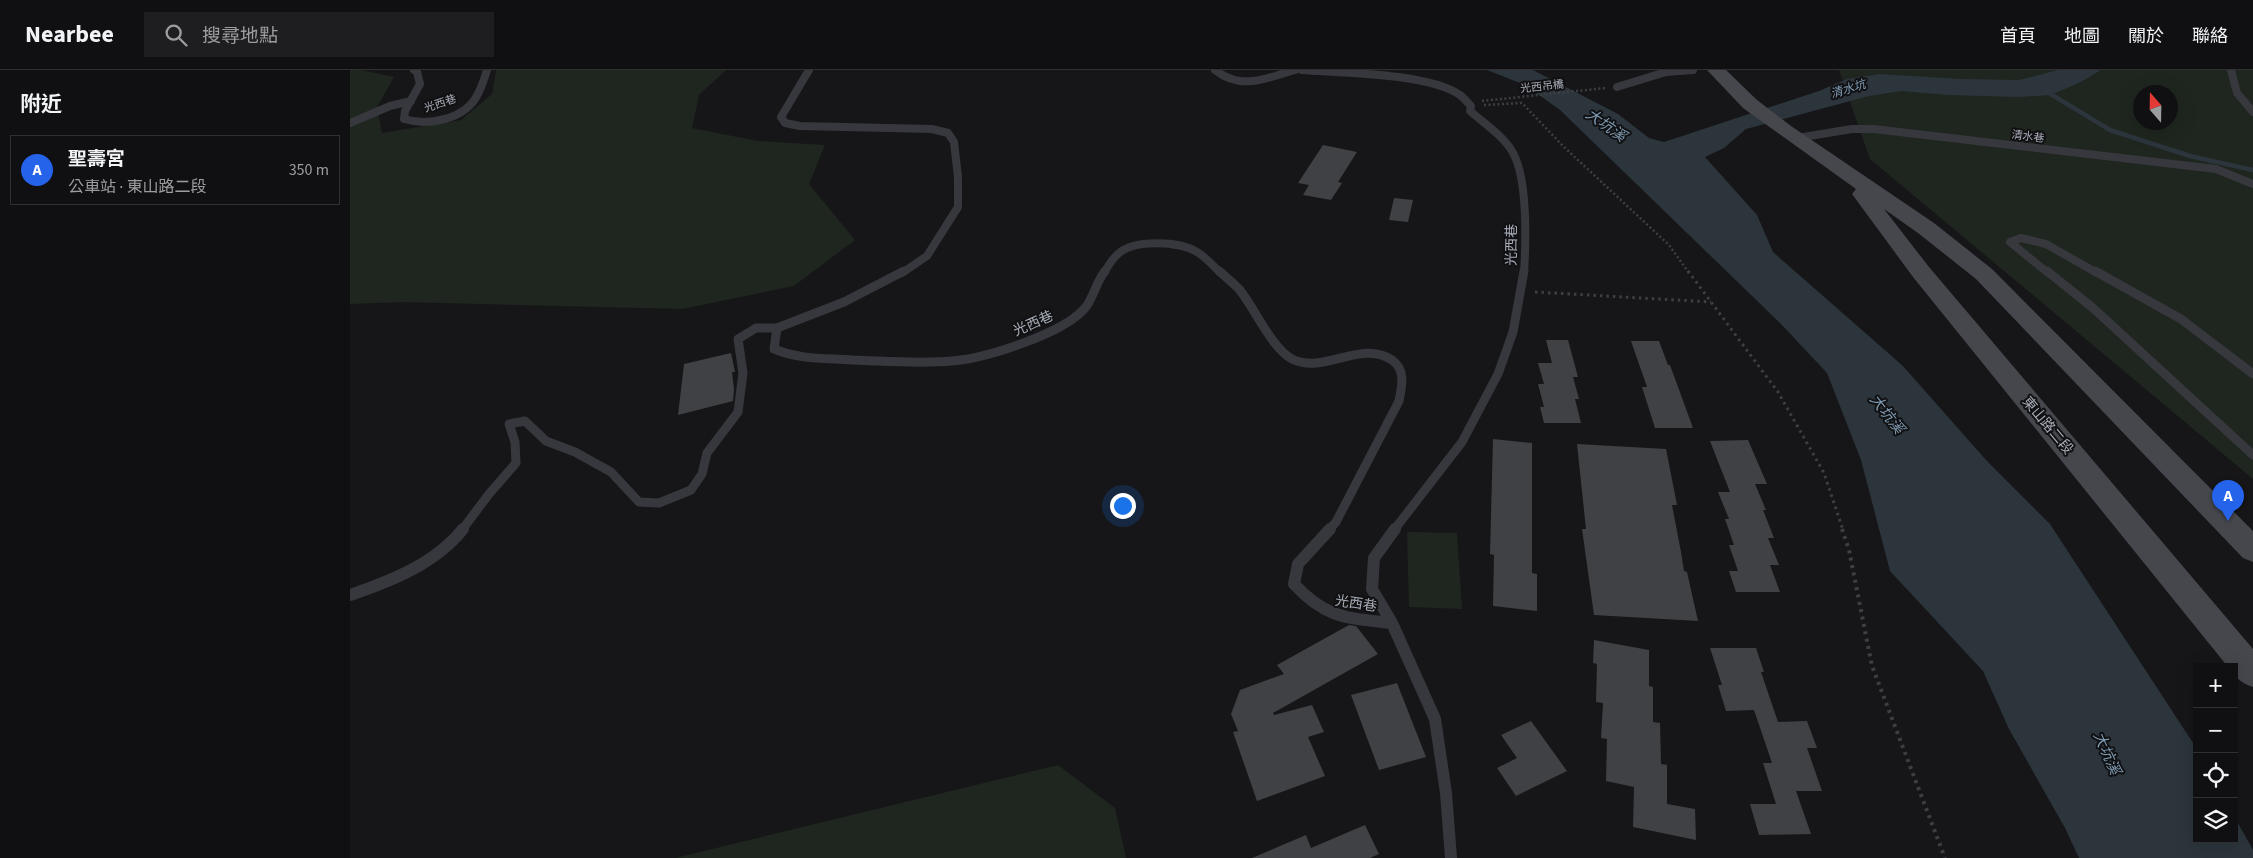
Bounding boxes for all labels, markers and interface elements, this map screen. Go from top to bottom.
search box [144,12,494,57]
text: Nearbee [25,17,114,52]
icon: search [162,21,190,49]
text: 搜尋地點 [202,23,278,50]
text: 首頁 [2000,24,2036,49]
text: 地圖 [2064,24,2100,49]
text: 關於 [2128,24,2164,49]
text: 聯絡 [2192,24,2228,49]
water label: 清水坑 [1828,76,1870,103]
street label: 光西吊橋 [1519,77,1565,96]
north arrow [2133,85,2178,130]
text: 附近 [20,89,62,119]
street label: 光西巷 [422,91,458,116]
water label: 大坑溪 [1581,104,1632,148]
street label: 清水巷 [2011,127,2045,146]
text: 聖壽宮 [68,146,125,173]
text: A [32,159,42,181]
text: 350 m [289,159,329,181]
text: 公車站 · 東山路二段 [68,176,206,198]
street label: 光西巷 [1502,224,1522,266]
street label: 光西巷 [1010,306,1057,342]
water label: 大坑溪 [1864,390,1910,440]
street label: 東山路二段 [2017,392,2077,459]
pin: A [2212,480,2244,521]
your location [1110,493,1136,519]
street label: 光西巷 [1334,591,1378,617]
map controls [2193,663,2238,843]
button: + [2193,663,2238,708]
button: − [2193,708,2238,753]
water label: 大坑溪 [2088,728,2126,780]
button: locate [2193,753,2238,798]
button: layers [2193,798,2238,843]

